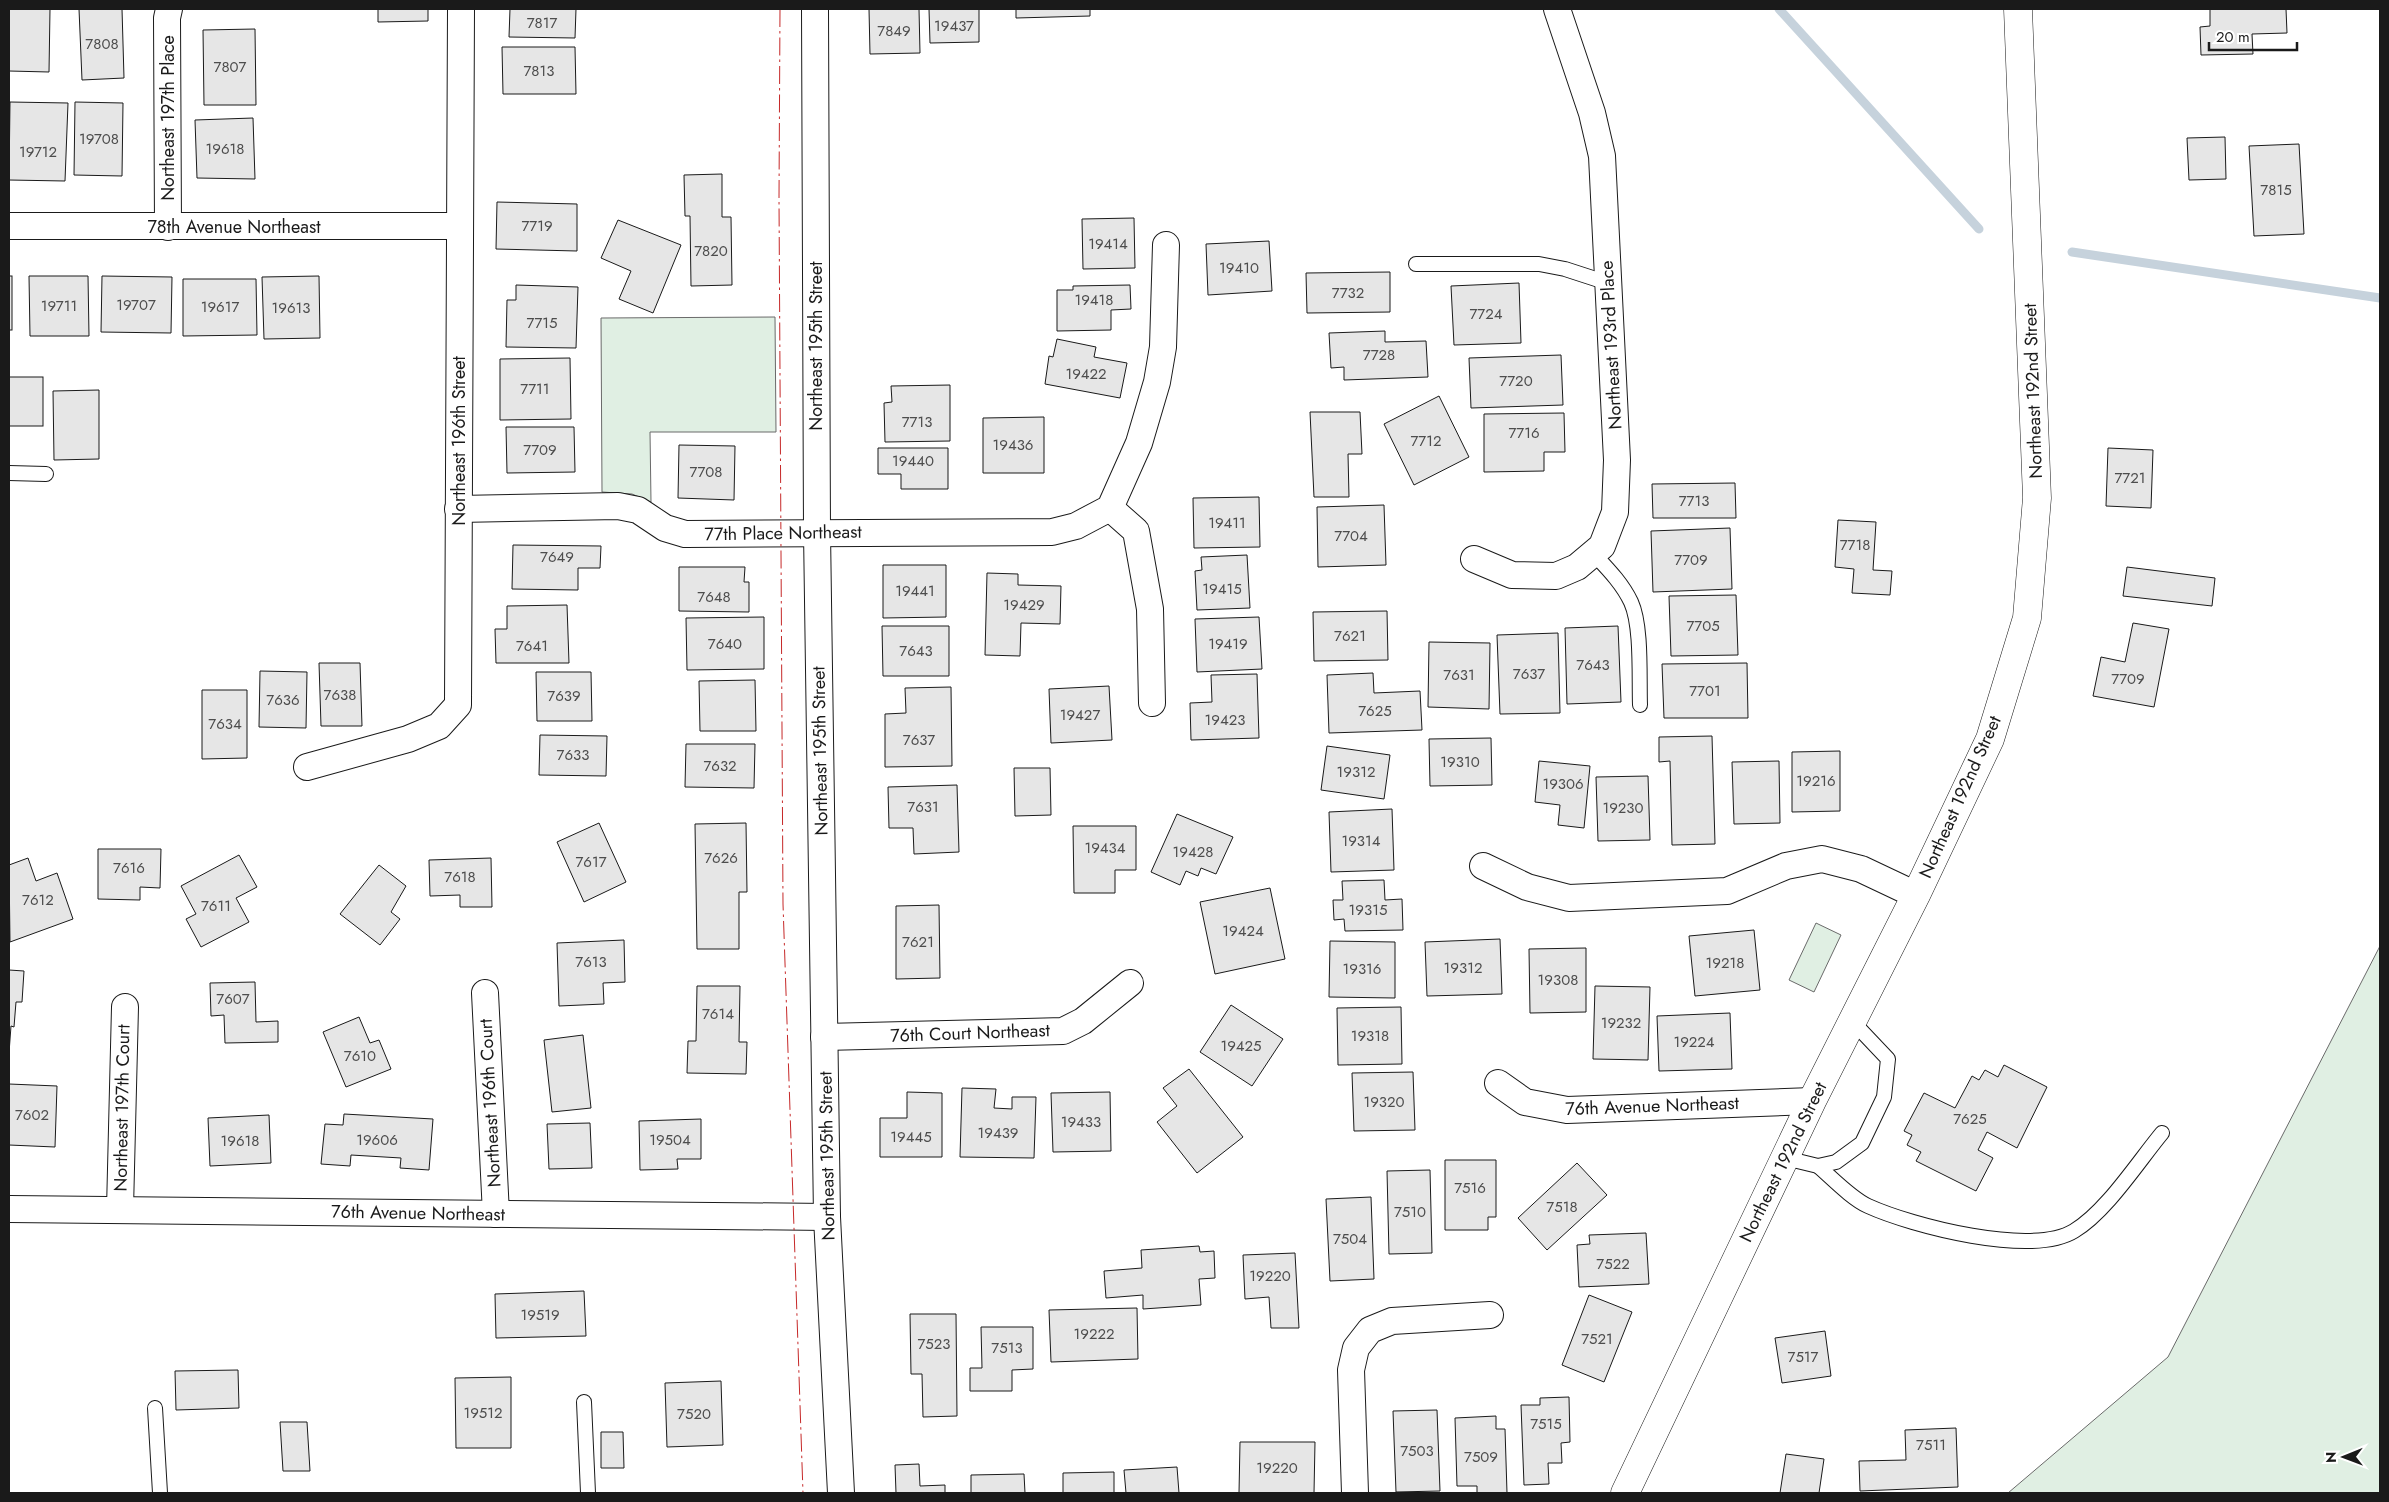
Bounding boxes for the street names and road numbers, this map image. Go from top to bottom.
street label: Northeast 197th Place [155,35,181,201]
street label: 78th Avenue Northeast [147,214,321,240]
street label: Northeast 193rd Place [1594,260,1628,430]
street label: Northeast 195th Street [803,261,829,431]
street label: Northeast 192nd Street [2017,302,2049,479]
street label: Northeast 196th Street [446,356,472,526]
street label: 77th Place Northeast [704,519,863,547]
street label: Northeast 195th Street [806,665,834,836]
street label: Northeast 192nd Street [1912,711,2008,882]
street label: Northeast 196th Court [473,1017,507,1188]
street label: 76th Court Northeast [890,1017,1051,1049]
street label: Northeast 197th Court [108,1023,136,1192]
street label: Northeast 195th Street [813,1070,841,1241]
street label: Northeast 192nd Street [1733,1077,1833,1247]
street label: 76th Avenue Northeast [1565,1090,1740,1122]
street label: 76th Avenue Northeast [331,1198,506,1228]

